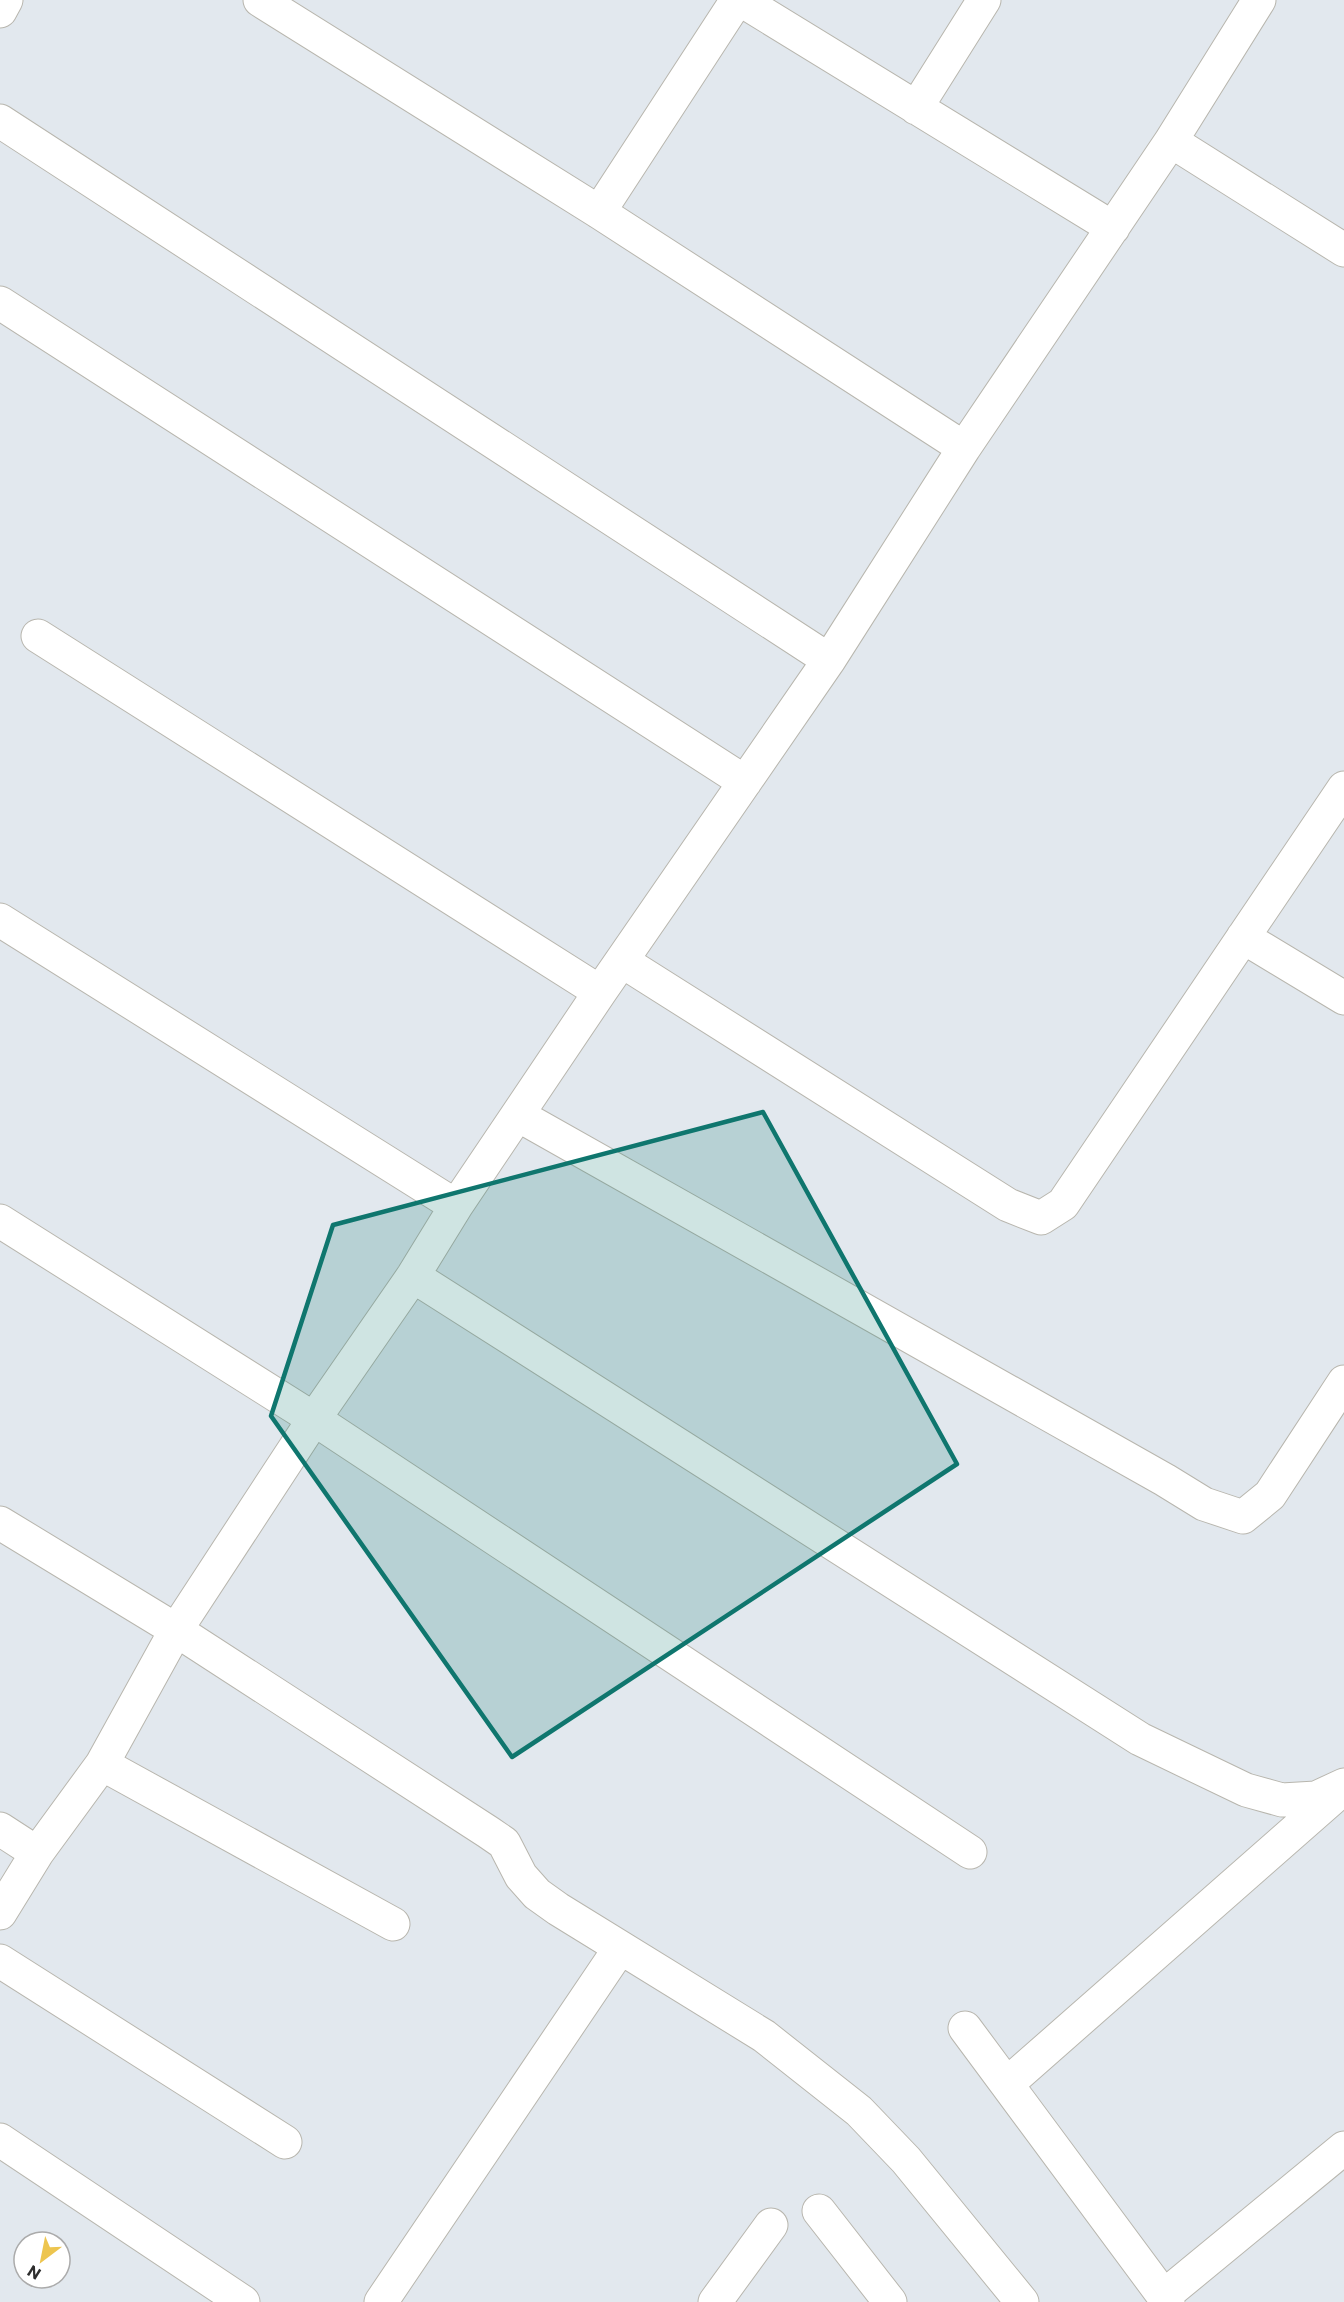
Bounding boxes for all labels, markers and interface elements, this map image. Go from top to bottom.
north arrow [12,2230,72,2290]
text: N [24,2262,44,2284]

